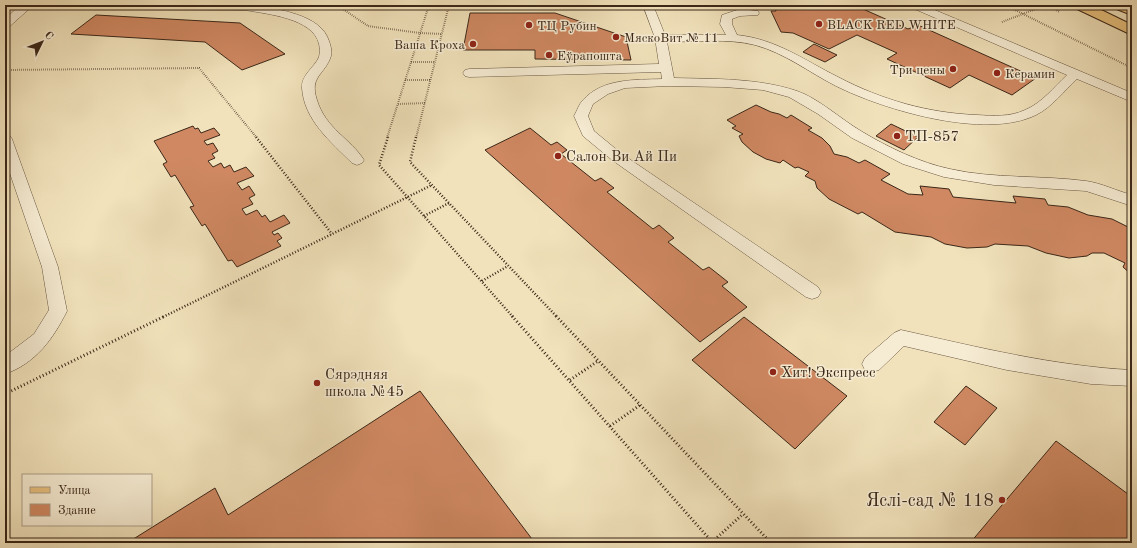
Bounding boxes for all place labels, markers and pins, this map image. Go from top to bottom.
marker: BLACK RED WHITE [814,19,824,29]
place label: BLACK RED WHITE [827,19,956,32]
marker: ТЦ Рубин [524,20,534,30]
place label: ТЦ Рубин [537,20,597,33]
marker: МяскоВит № 11 [611,32,621,42]
place label: МяскоВит № 11 [624,32,719,45]
place label: Ваша Кроха [394,39,466,52]
marker: Ваша Кроха [468,39,478,49]
marker: Еўрапошта [544,50,554,60]
place label: Еўрапошта [557,50,623,63]
place label: Три цены [890,64,945,77]
marker: Три цены [948,64,958,74]
marker: Керамин [992,68,1002,78]
place label: Керамин [1005,68,1055,81]
place label: ТП-857 [905,130,959,145]
marker: ТП-857 [892,131,902,141]
place label: Салон Ви Ай Пи [566,150,677,165]
marker: Салон Ви Ай Пи [553,151,563,161]
place label: Хит! Экспресс [781,366,876,381]
marker: Хит! Экспресс [768,367,778,377]
place label: Сярэдняя школа №45 [325,368,404,400]
marker: Сярэдняя школа №45 [312,378,322,388]
place label: Яслі-сад № 118 [866,492,994,510]
marker: Яслі-сад № 118 [997,495,1007,505]

